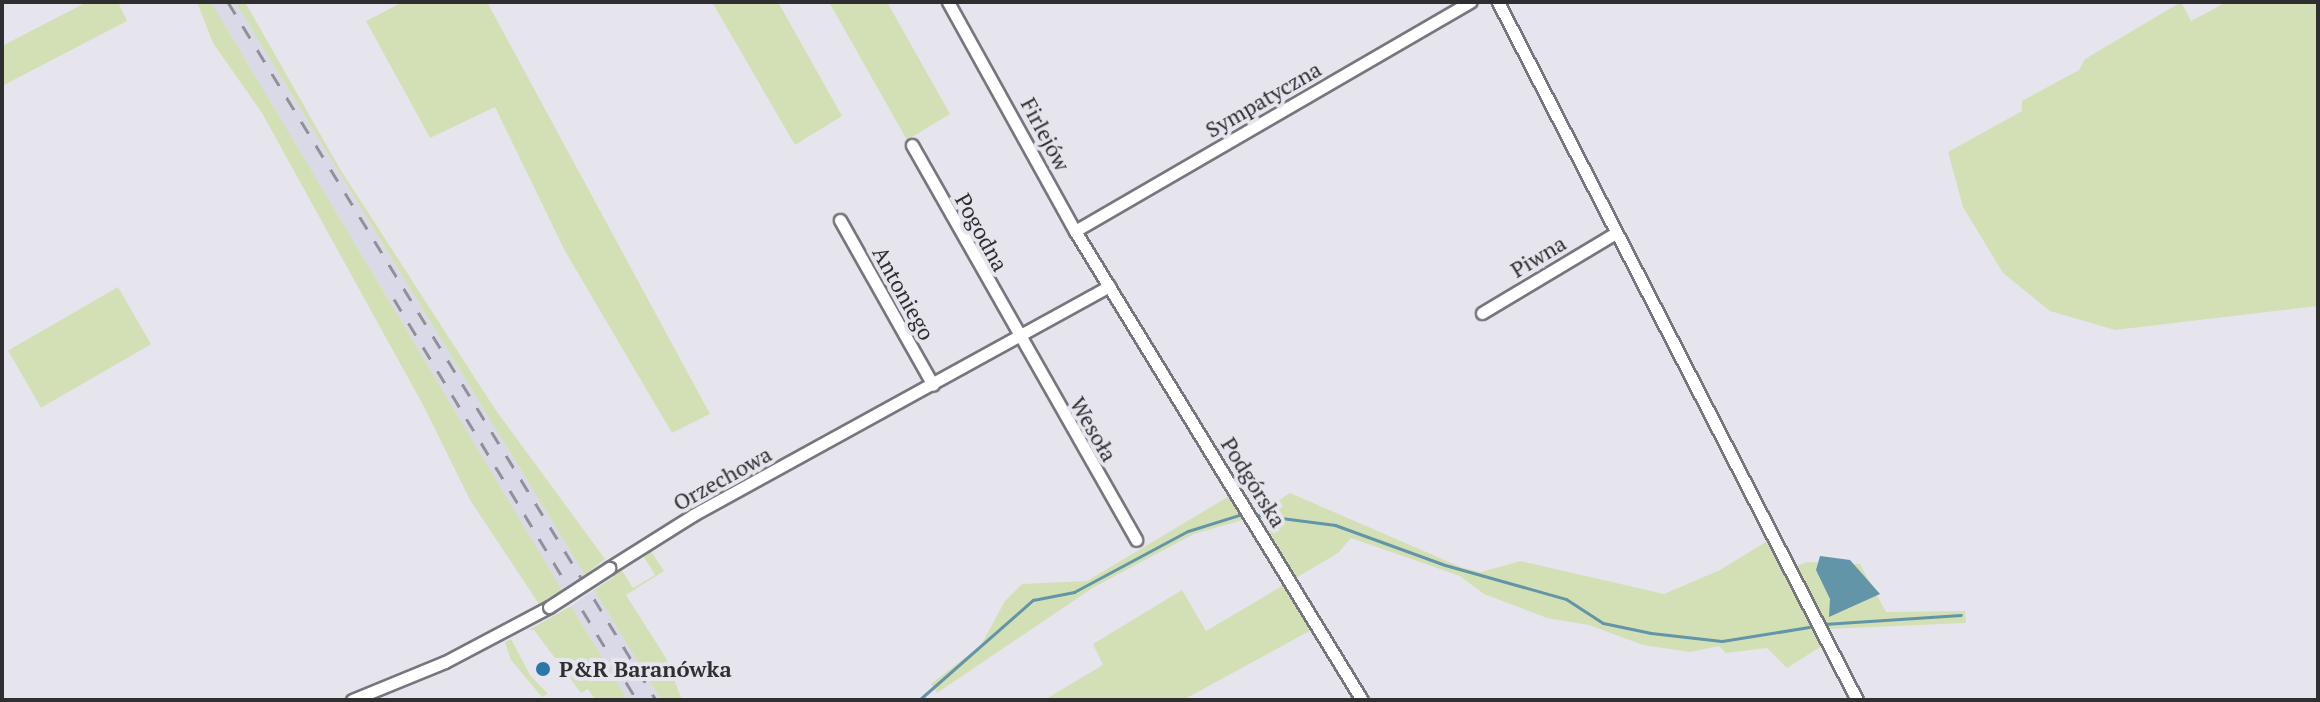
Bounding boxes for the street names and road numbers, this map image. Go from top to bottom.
street label: Sympatyczna [1201,55,1325,143]
street label: Firlejów [1016,93,1076,175]
street label: Pogodna [950,189,1014,275]
street label: Piwna [1506,229,1570,283]
street label: Antoniego [868,242,940,344]
street label: Wesoła [1065,392,1123,466]
street label: Podgórska [1216,432,1292,532]
street label: Orzechowa [668,440,776,516]

